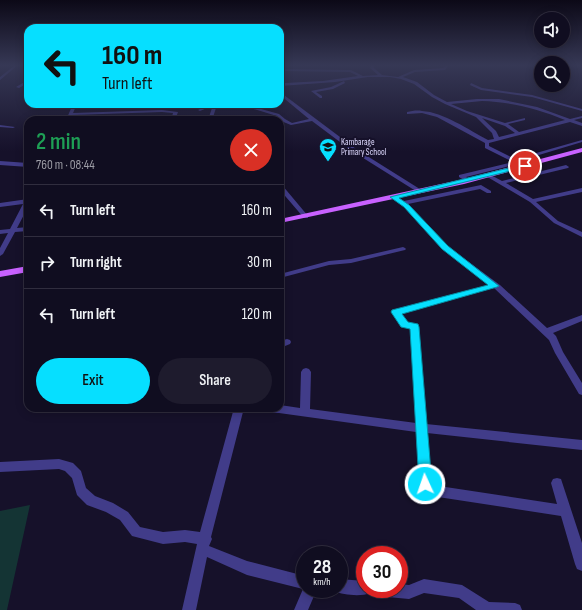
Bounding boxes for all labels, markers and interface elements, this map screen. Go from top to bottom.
map controls [534,12,570,92]
button: sound [534,12,570,48]
text: 160 m [102,39,162,72]
icon: left [36,40,88,92]
button: search [534,56,570,92]
text: Turn left [102,73,153,94]
text: 2 min [36,127,81,156]
button: close [230,129,272,171]
school or university icon: Kambarage Primary School [318,137,338,162]
place label: Kambarage Primary School [341,137,387,158]
pin [508,149,542,183]
icon: arrive [514,155,536,177]
text: 760 m · 08:44 [36,157,95,173]
icon: left [36,200,58,222]
text: Turn left [70,201,115,220]
text: 160 m [241,201,272,220]
icon: right [36,252,58,274]
text: Turn right [70,253,122,272]
text: 30 m [247,253,272,272]
icon: left [36,304,58,326]
text: Turn left [70,305,115,324]
text: 120 m [242,305,272,324]
button: Exit [36,358,150,404]
button: Share [158,358,272,404]
position arrow [404,463,446,505]
speed limit sign: 30 [356,546,408,598]
text: 28 [313,555,331,579]
text: km/h [313,576,331,588]

